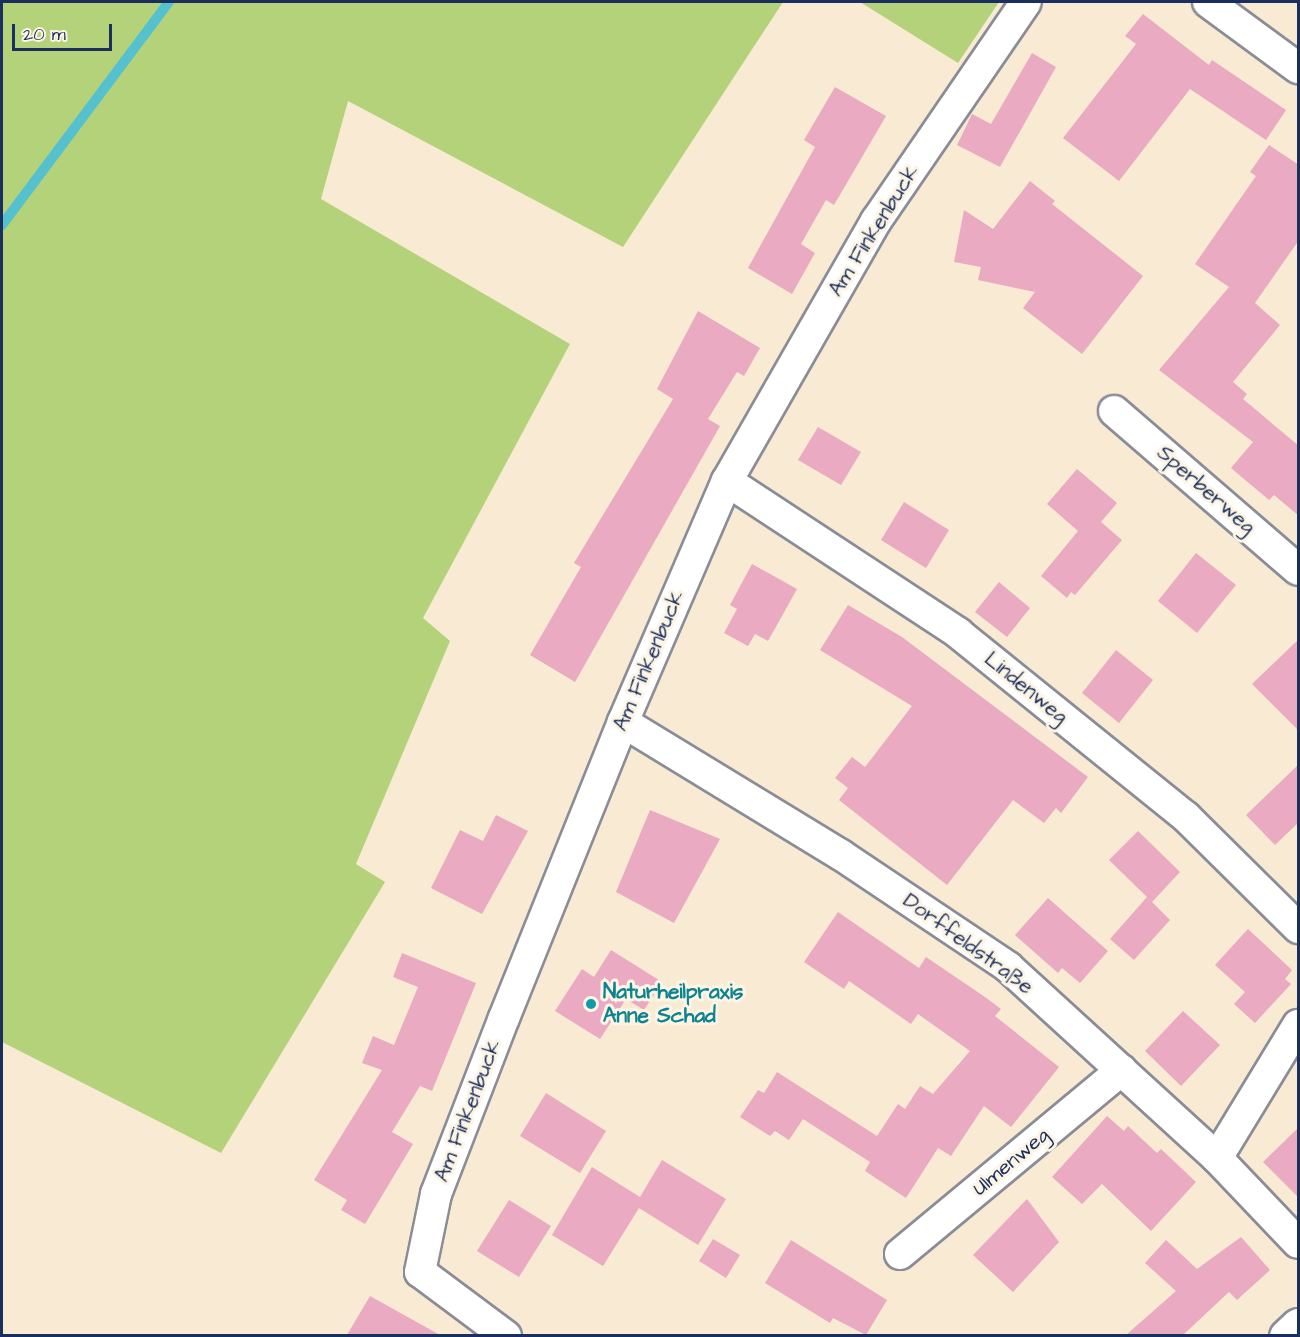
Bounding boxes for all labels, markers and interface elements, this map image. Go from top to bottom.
scale bar [15,12,116,50]
text: 20 m [23,22,66,47]
street label: Am Finkenbuck [824,161,924,301]
street label: Sperberweg [1152,440,1260,540]
street label: Am Finkenbuck [608,587,690,735]
street label: Lindenweg [979,647,1073,729]
street label: Dorffeldstraße [898,888,1038,1000]
place label: Naturheilpraxis Anne Schad [603,979,743,1029]
marker: Naturheilpraxis Anne Schad [584,997,598,1011]
street label: Am Finkenbuck [429,1037,507,1185]
street label: Ulmenweg [967,1123,1055,1201]

